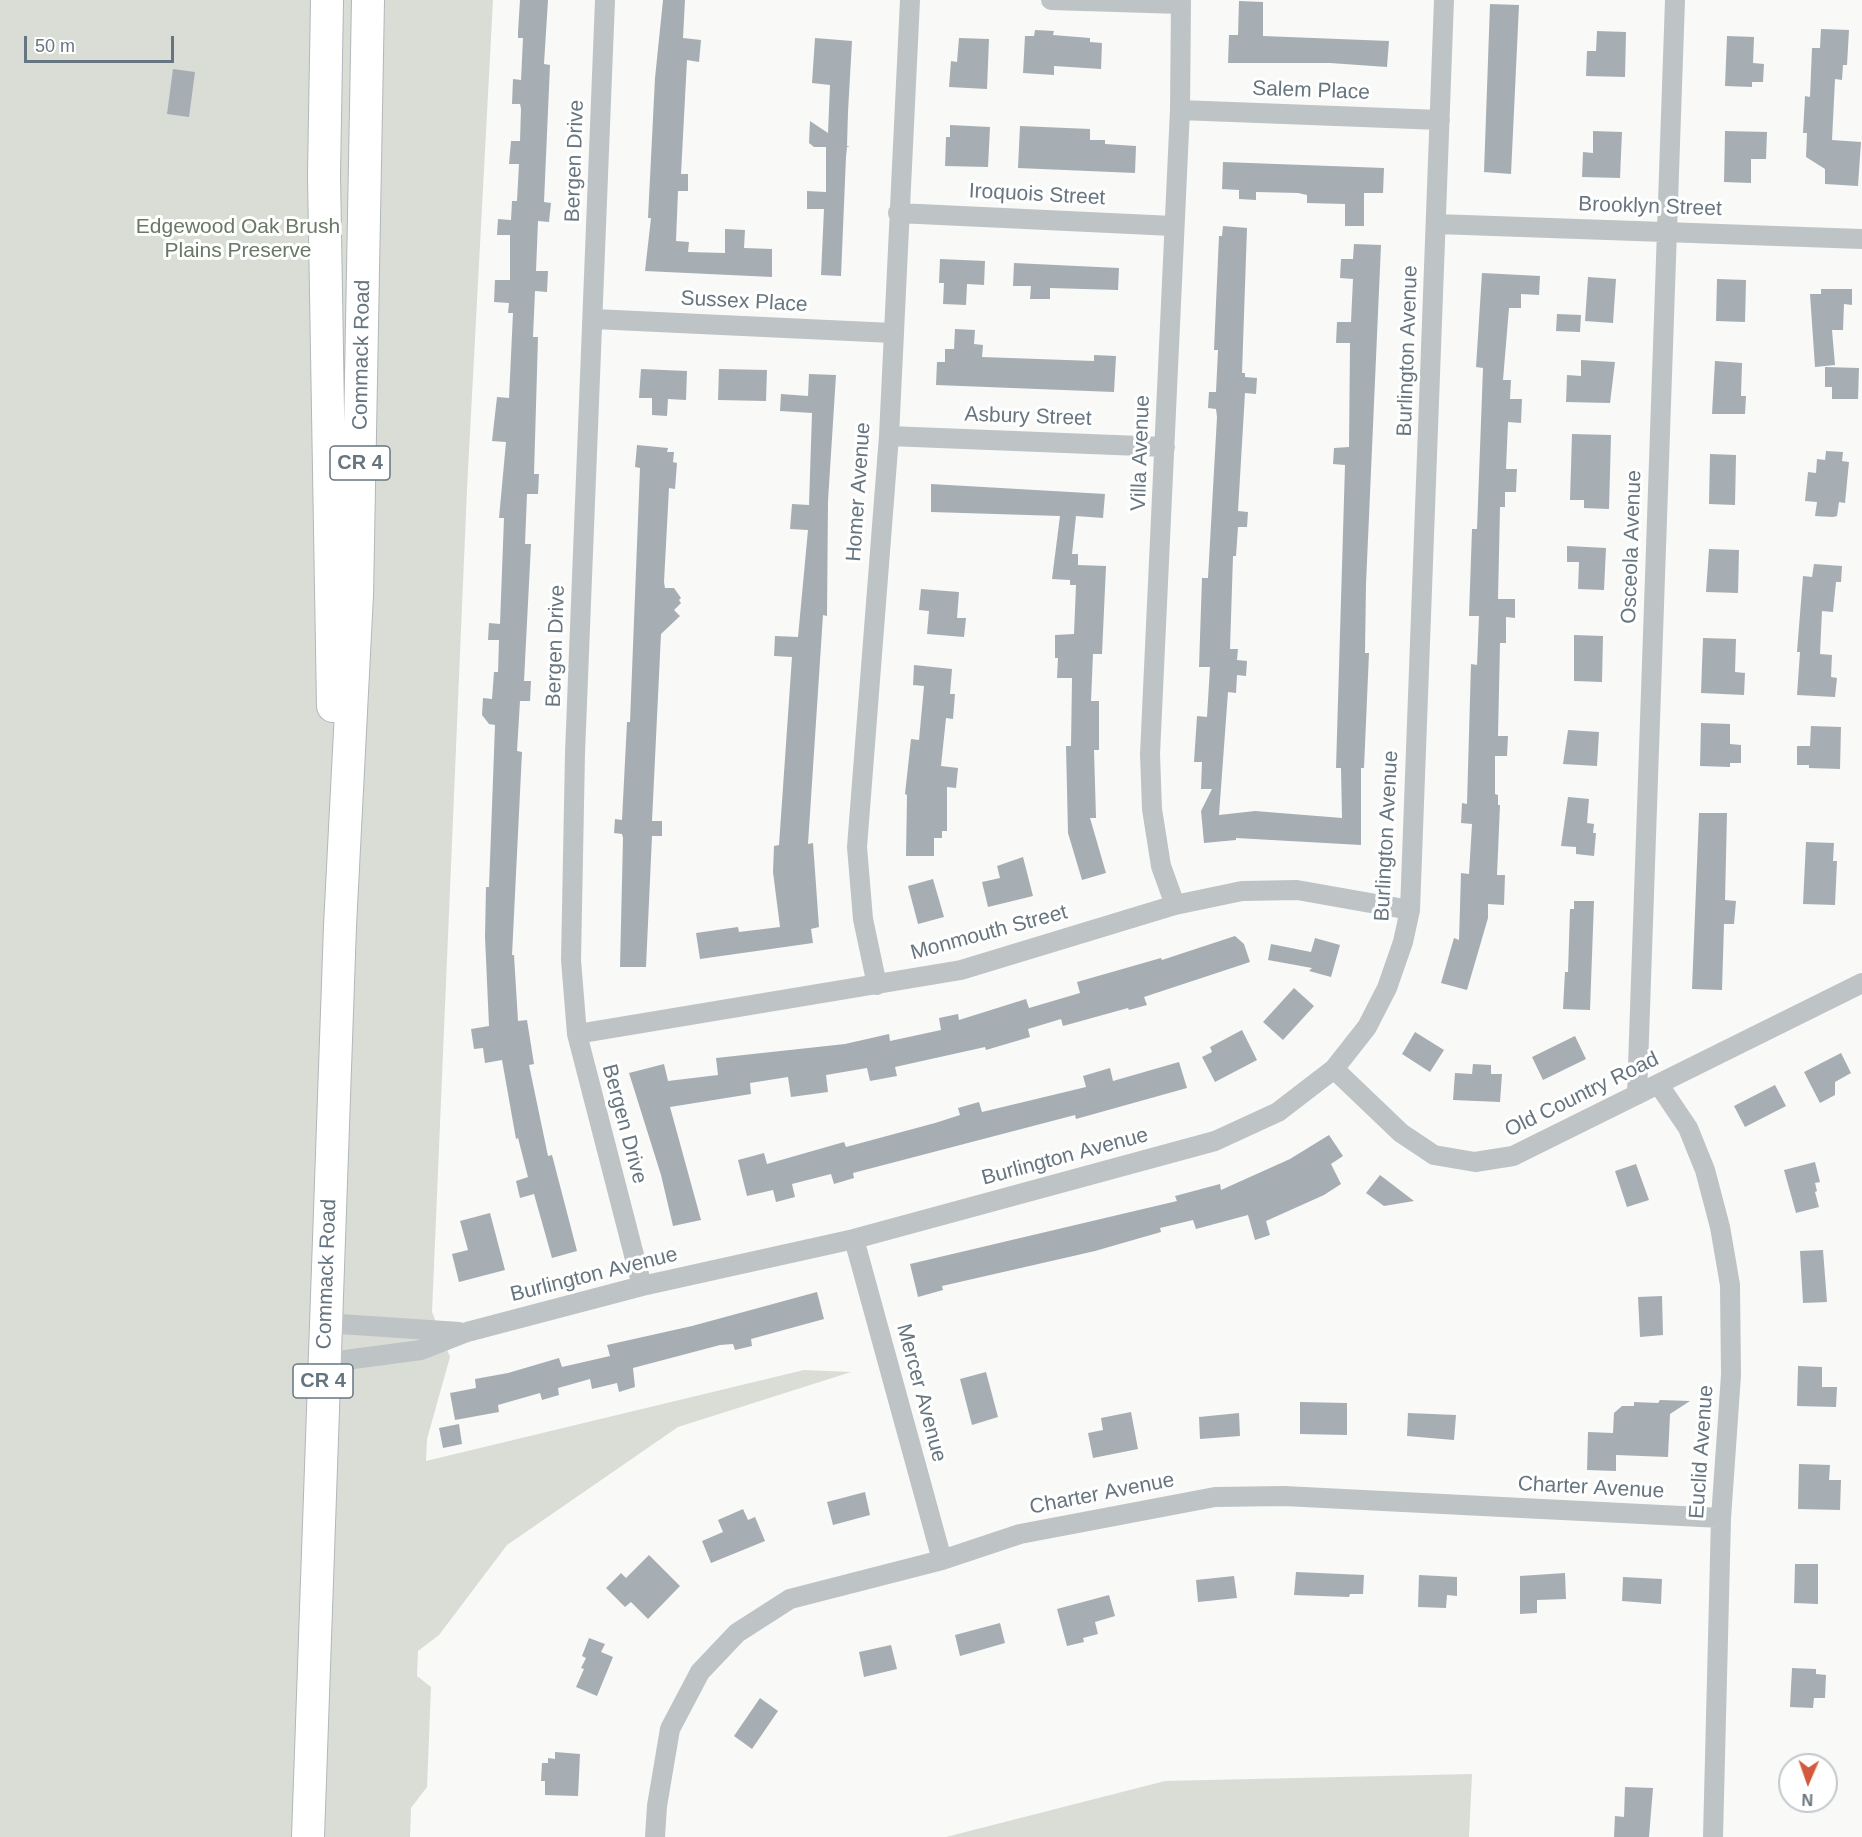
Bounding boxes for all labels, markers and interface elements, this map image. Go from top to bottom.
scale bar [27,24,177,62]
text: 50 m [35,36,75,56]
street label: Salem Place [1252,76,1370,106]
street label: Bergen Drive [560,99,590,223]
street label: Iroquois Street [968,179,1106,211]
street label: Brooklyn Street [1578,192,1722,222]
park label: Edgewood Oak Brush Plains Preserve [136,214,340,264]
street label: Burlington Avenue [1392,265,1424,437]
street label: Commack Road [348,280,376,430]
street label: Sussex Place [680,286,808,318]
street label: Villa Avenue [1126,395,1156,511]
street label: Asbury Street [964,402,1092,432]
street label: Homer Avenue [842,421,876,563]
road number: CR 4 [330,446,390,480]
street label: Osceola Avenue [1617,470,1647,624]
street label: Bergen Drive [541,584,571,708]
street label: Burlington Avenue [1370,750,1404,922]
street label: Monmouth Street [908,900,1070,966]
street label: Old Country Road [1501,1047,1663,1143]
street label: Bergen Drive [596,1062,652,1186]
street label: Burlington Avenue [979,1123,1151,1191]
street label: Commack Road [312,1198,342,1350]
street label: Burlington Avenue [508,1242,680,1308]
street label: Mercer Avenue [890,1321,952,1465]
road number: CR 4 [293,1364,353,1398]
street label: Euclid Avenue [1685,1384,1719,1520]
street label: Charter Avenue [1028,1468,1176,1520]
street label: Charter Avenue [1517,1472,1665,1504]
north arrow [1778,1753,1838,1813]
text: N [1801,1791,1813,1808]

